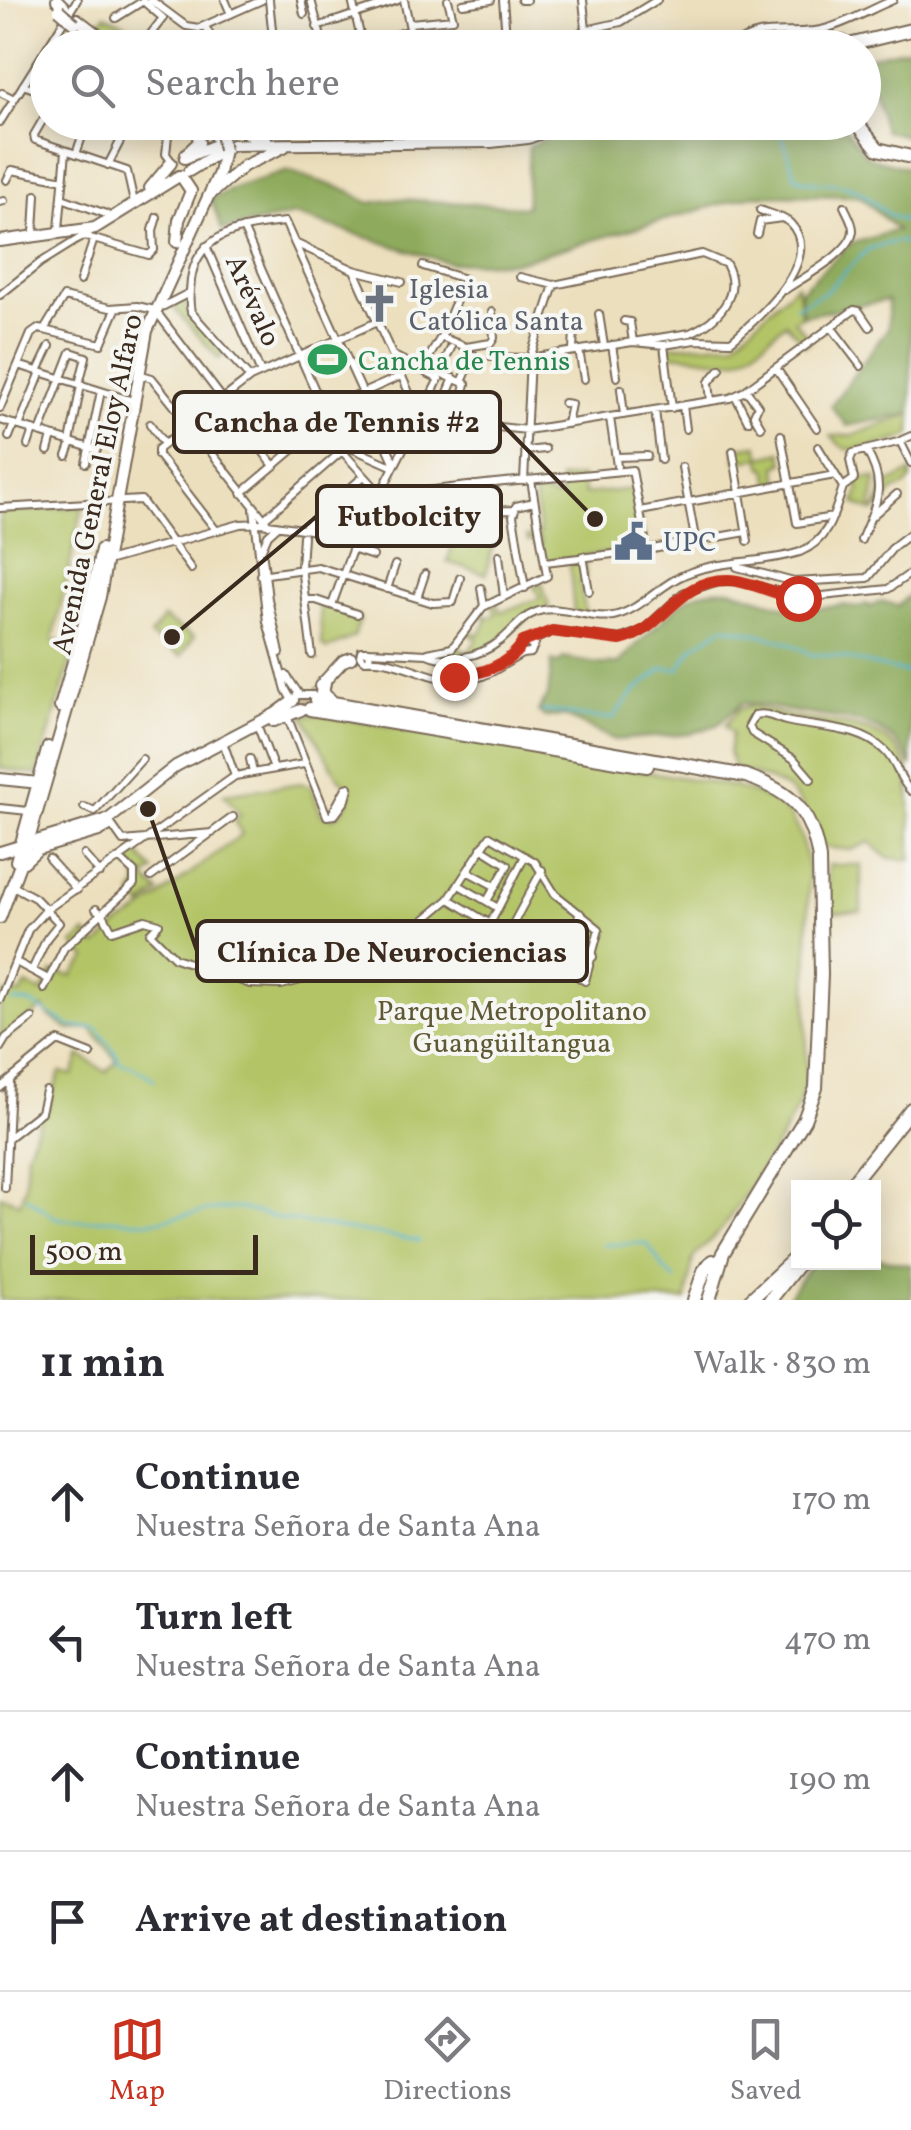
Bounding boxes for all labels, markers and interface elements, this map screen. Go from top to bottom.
search box [30,30,881,140]
icon: search [65,58,120,113]
text: Search here [145,59,340,112]
street label: Arévalo [214,249,289,353]
place label: Iglesia Católica Santa [409,271,584,342]
church icon: Iglesia Católica Santa [358,283,400,325]
street label: Avenida General Eloy Alfaro [43,310,154,659]
sports icon: Cancha de Tennis [307,339,349,381]
place label: Cancha de Tennis [358,343,570,382]
callout: Cancha de Tennis #2 [174,392,500,452]
text: Cancha de Tennis #2 [194,403,480,445]
callout: Futbolcity [317,486,501,546]
text: Futbolcity [337,497,481,539]
public building icon: UPC [612,520,654,562]
place label: UPC [663,524,716,563]
route start [776,576,822,622]
route end [432,655,478,701]
callout: Clínica De Neurociencias [197,921,587,981]
text: Clínica De Neurociencias [217,933,567,975]
park label: Parque Metropolitano Guangüiltangua [377,993,647,1064]
map controls [791,1180,881,1270]
button: locate [791,1180,881,1270]
scale bar [30,1230,258,1274]
text: 500 m [45,1233,123,1272]
text: 11 min [40,1336,165,1395]
text: Walk · 830 m [693,1343,871,1387]
text: Continue [135,1453,300,1506]
icon: ahead [40,1474,95,1529]
text: 170 m [790,1479,871,1523]
text: Nuestra Señora de Santa Ana [135,1506,541,1550]
text: Turn left [135,1593,292,1646]
icon: left [40,1614,95,1669]
text: 470 m [784,1619,871,1663]
text: Nuestra Señora de Santa Ana [135,1646,541,1690]
text: Continue [135,1733,300,1786]
icon: ahead [40,1754,95,1809]
text: 190 m [787,1759,871,1803]
text: Nuestra Señora de Santa Ana [135,1786,541,1830]
icon: arrive [40,1894,95,1949]
text: Arrive at destination [135,1895,508,1948]
tab: Map [109,2012,165,2111]
tab: Directions [383,2012,512,2111]
tab: Saved [730,2012,802,2111]

